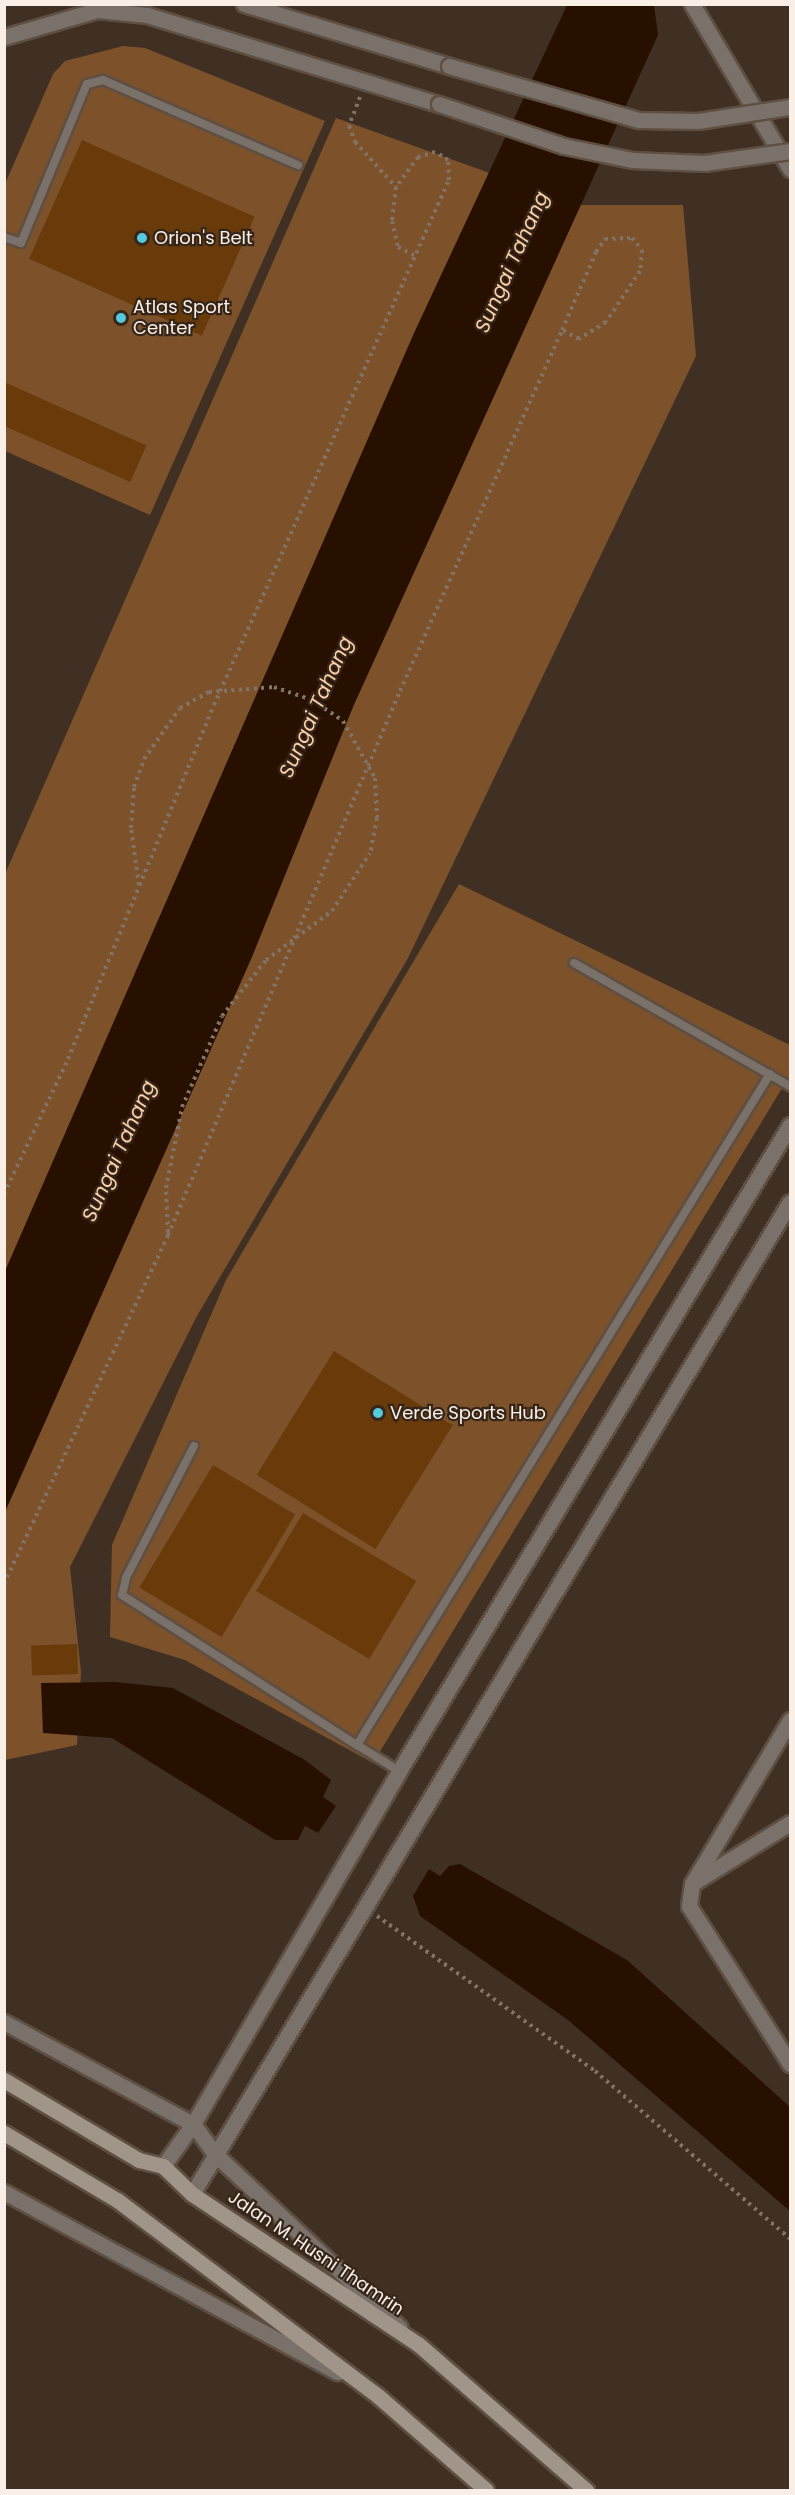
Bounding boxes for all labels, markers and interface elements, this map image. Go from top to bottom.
water label: Sungai Tahang [470,188,554,336]
place label: Orion's Belt [154,227,253,249]
marker: Orion's Belt [135,231,149,245]
place label: Atlas Sport Center [133,297,230,340]
marker: Atlas Sport Center [114,311,128,325]
water label: Sungai Tahang [274,633,358,781]
water label: Sungai Tahang [77,1077,161,1225]
place label: Verde Sports Hub [390,1402,546,1424]
marker: Verde Sports Hub [371,1406,385,1420]
street label: Jalan M. Husni Thamrin [224,2186,408,2320]

